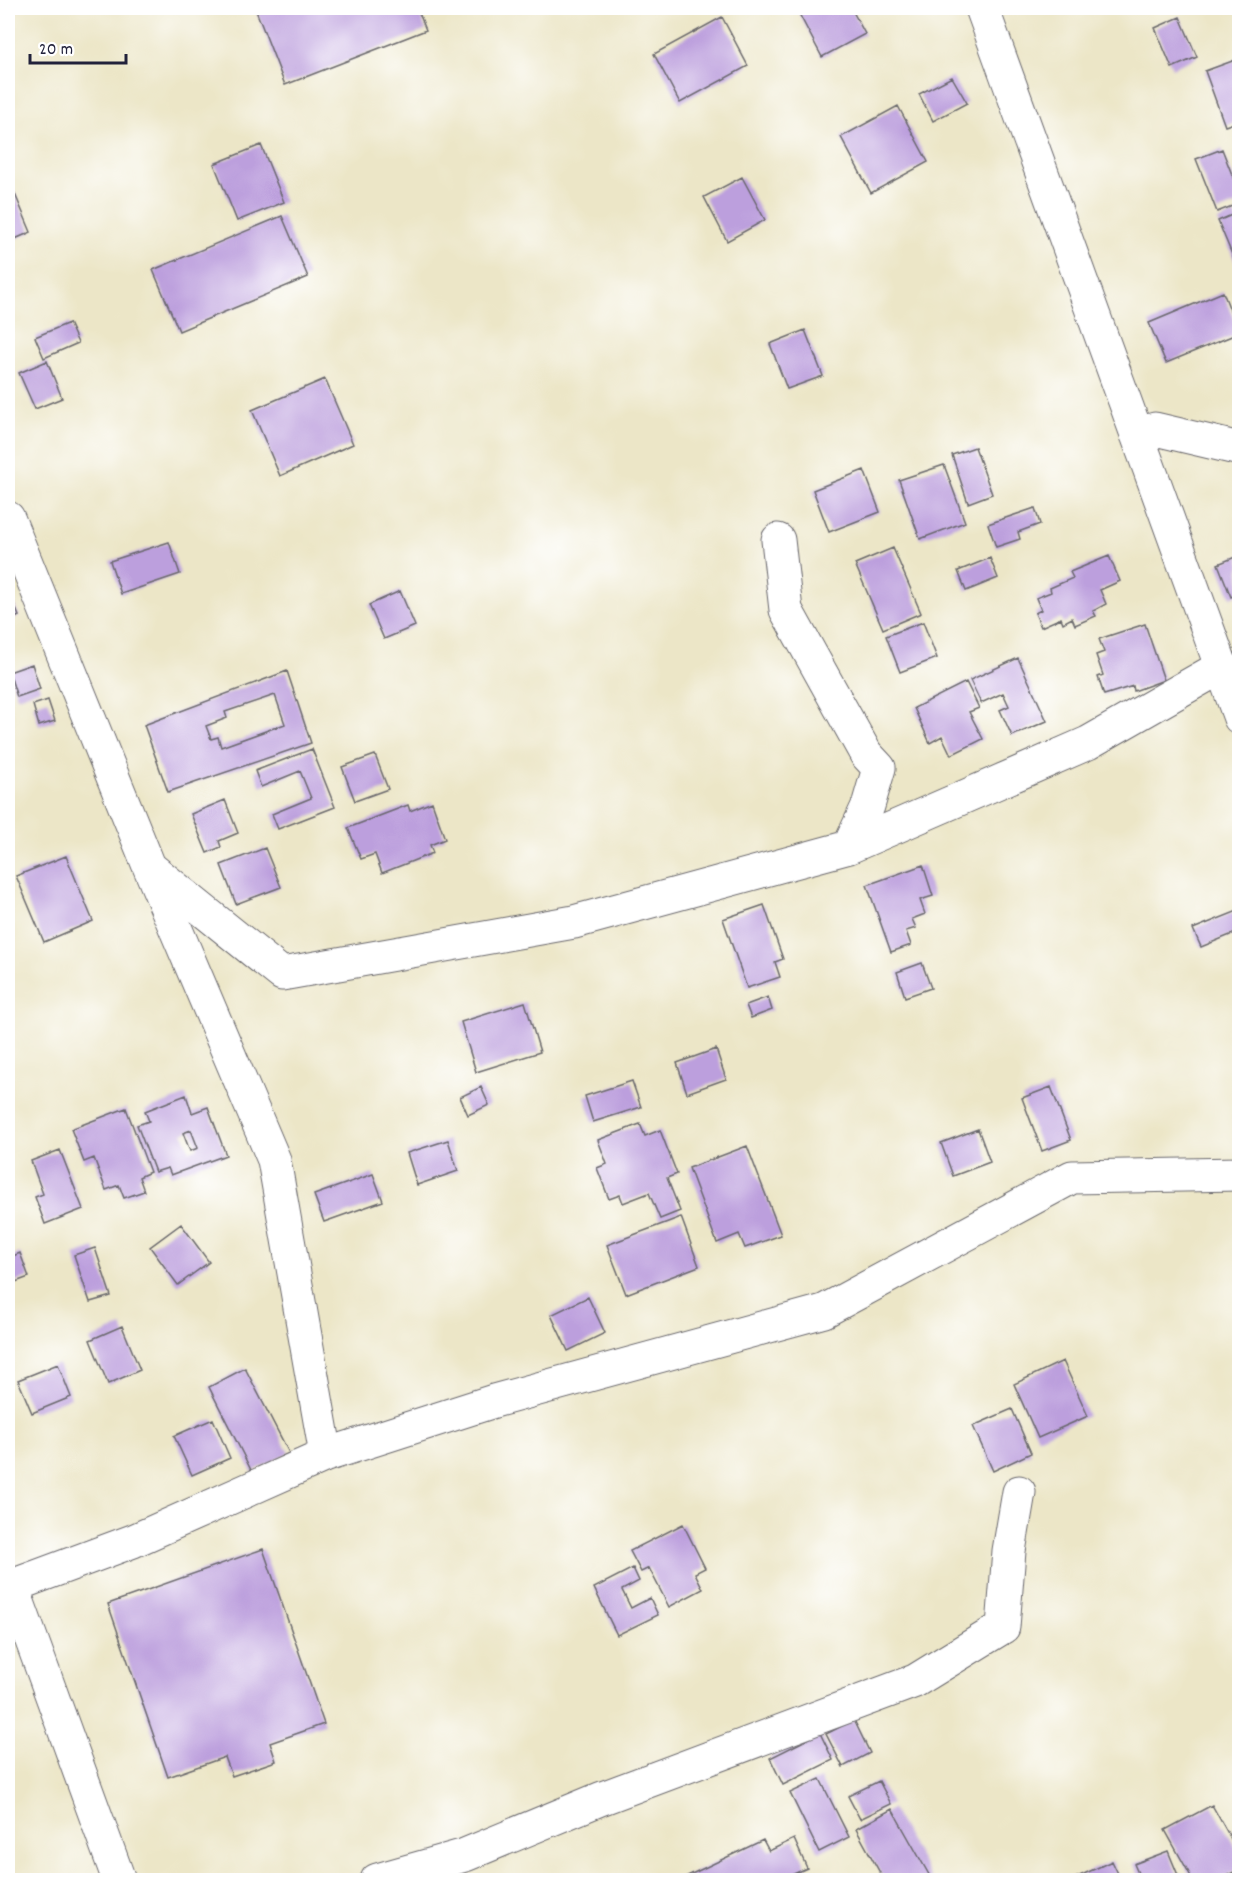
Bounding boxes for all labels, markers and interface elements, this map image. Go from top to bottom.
scale bar [30,27,126,65]
text: 20 m [39,38,73,63]

